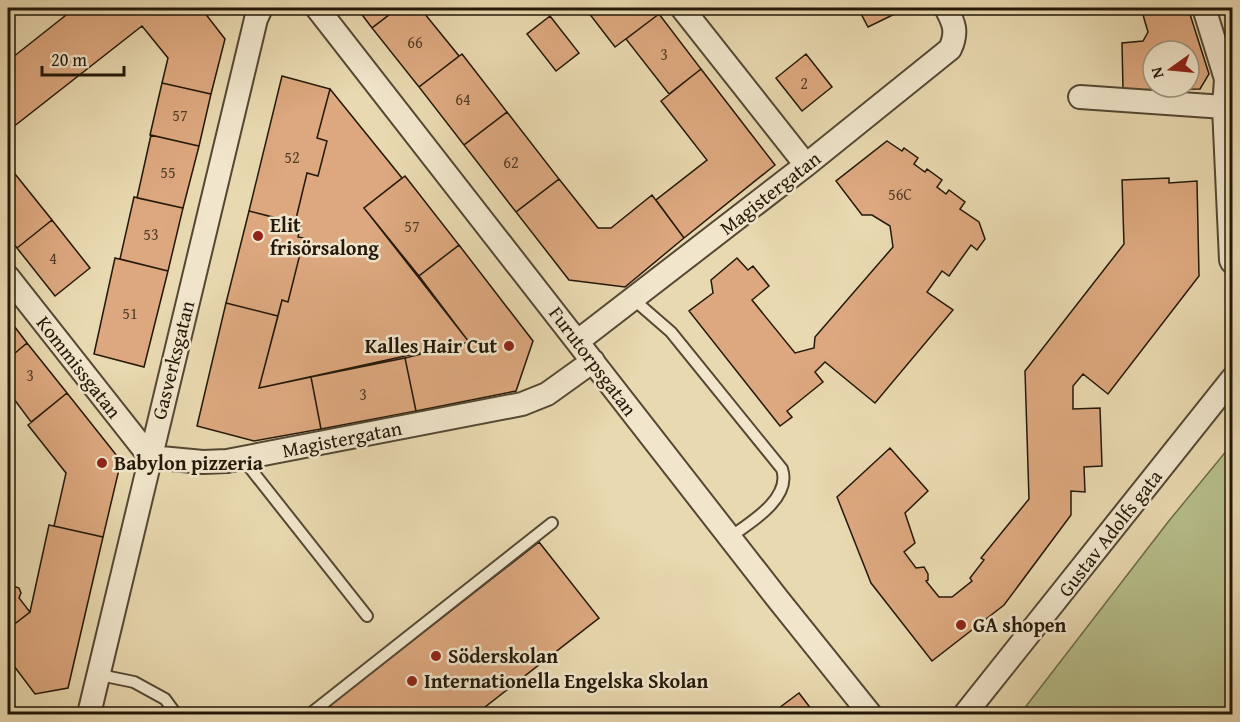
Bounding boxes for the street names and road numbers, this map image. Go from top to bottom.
street label: Magistergatan [713,144,826,241]
street label: Gasverksgatan [144,297,201,422]
street label: Furutorpsgatan [542,300,644,422]
street label: Kommissgatan [30,309,129,424]
street label: Magistergatan [280,413,404,464]
street label: Gustav Adolfs gata [1051,462,1169,602]

